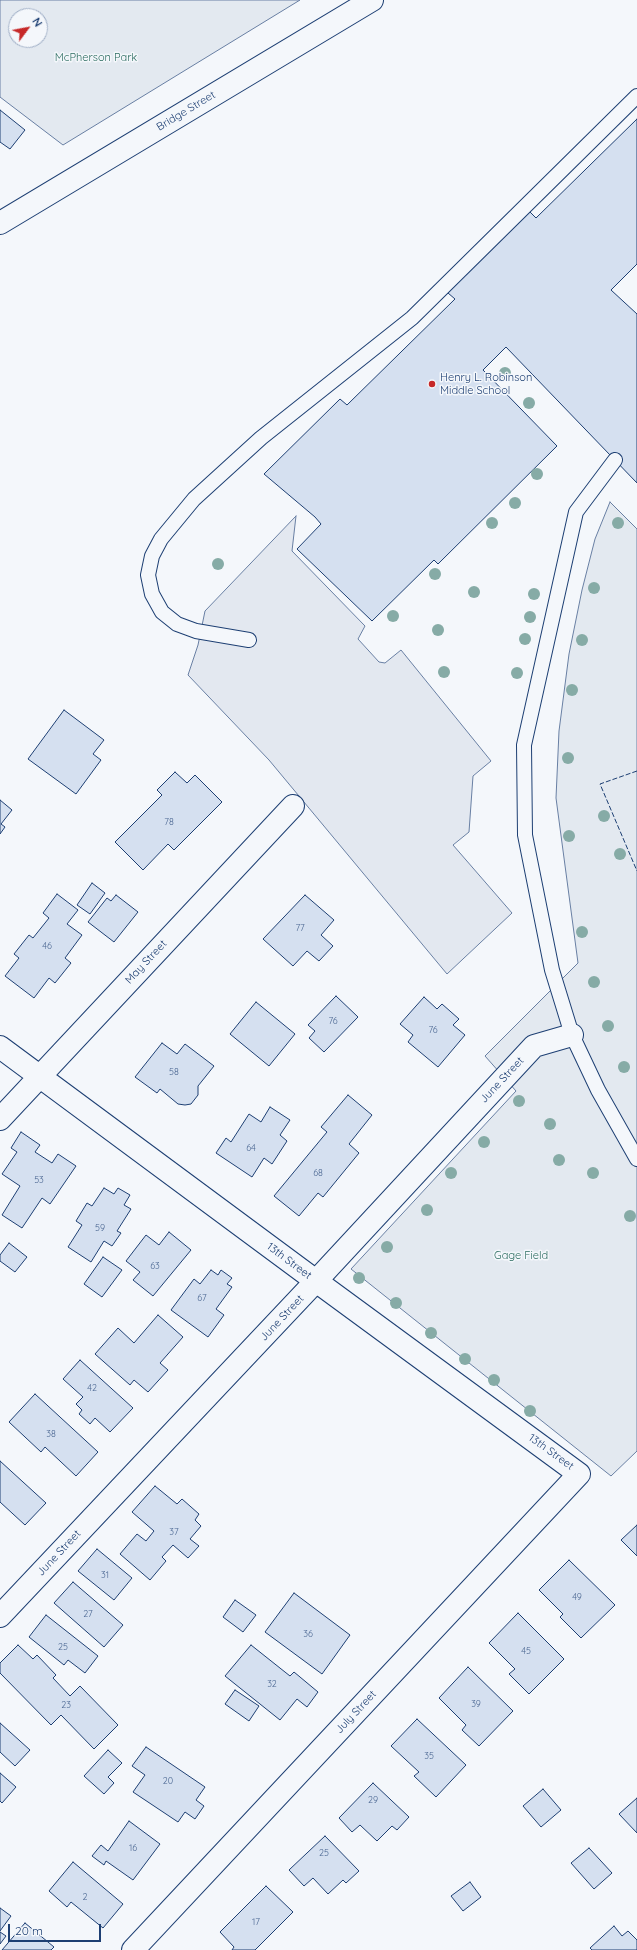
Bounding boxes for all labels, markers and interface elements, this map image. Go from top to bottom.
north arrow [8,8,48,48]
text: N [29,15,45,29]
park label: McPherson Park [55,51,137,65]
street label: Bridge Street [154,88,218,134]
place label: Henry L. Robinson Middle School [440,371,532,397]
marker: Henry L. Robinson Middle School [427,379,437,389]
house number: 78 [164,817,174,827]
house number: 77 [295,923,305,933]
street label: May Street [122,937,170,987]
house number: 46 [42,941,52,951]
house number: 76 [328,1016,338,1026]
house number: 76 [428,1025,438,1035]
street label: June Street [477,1054,527,1106]
house number: 58 [169,1067,179,1077]
house number: 64 [246,1143,256,1153]
house number: 68 [313,1168,323,1178]
house number: 53 [34,1175,44,1185]
house number: 59 [95,1223,105,1233]
street label: 13th Street [264,1240,314,1282]
park label: Gage Field [494,1249,548,1263]
house number: 63 [150,1261,160,1271]
street label: June Street [257,1292,307,1344]
house number: 67 [197,1293,207,1303]
house number: 42 [87,1383,97,1393]
house number: 38 [46,1429,56,1439]
street label: 13th Street [526,1431,576,1473]
street label: June Street [34,1527,84,1579]
house number: 37 [169,1527,179,1537]
house number: 31 [101,1570,109,1580]
house number: 49 [572,1592,582,1602]
house number: 27 [83,1609,93,1619]
house number: 36 [303,1629,313,1639]
house number: 25 [58,1642,68,1652]
house number: 45 [521,1646,531,1656]
house number: 32 [267,1679,277,1689]
street label: July Street [333,1688,379,1736]
house number: 39 [471,1699,481,1709]
house number: 23 [61,1700,71,1710]
house number: 35 [424,1751,434,1761]
house number: 20 [163,1776,173,1786]
house number: 29 [368,1795,378,1805]
house number: 16 [129,1843,137,1853]
house number: 25 [319,1848,329,1858]
house number: 2 [83,1892,87,1902]
scale bar [10,1916,103,1942]
house number: 17 [252,1917,260,1927]
text: 20 m [15,1923,43,1938]

